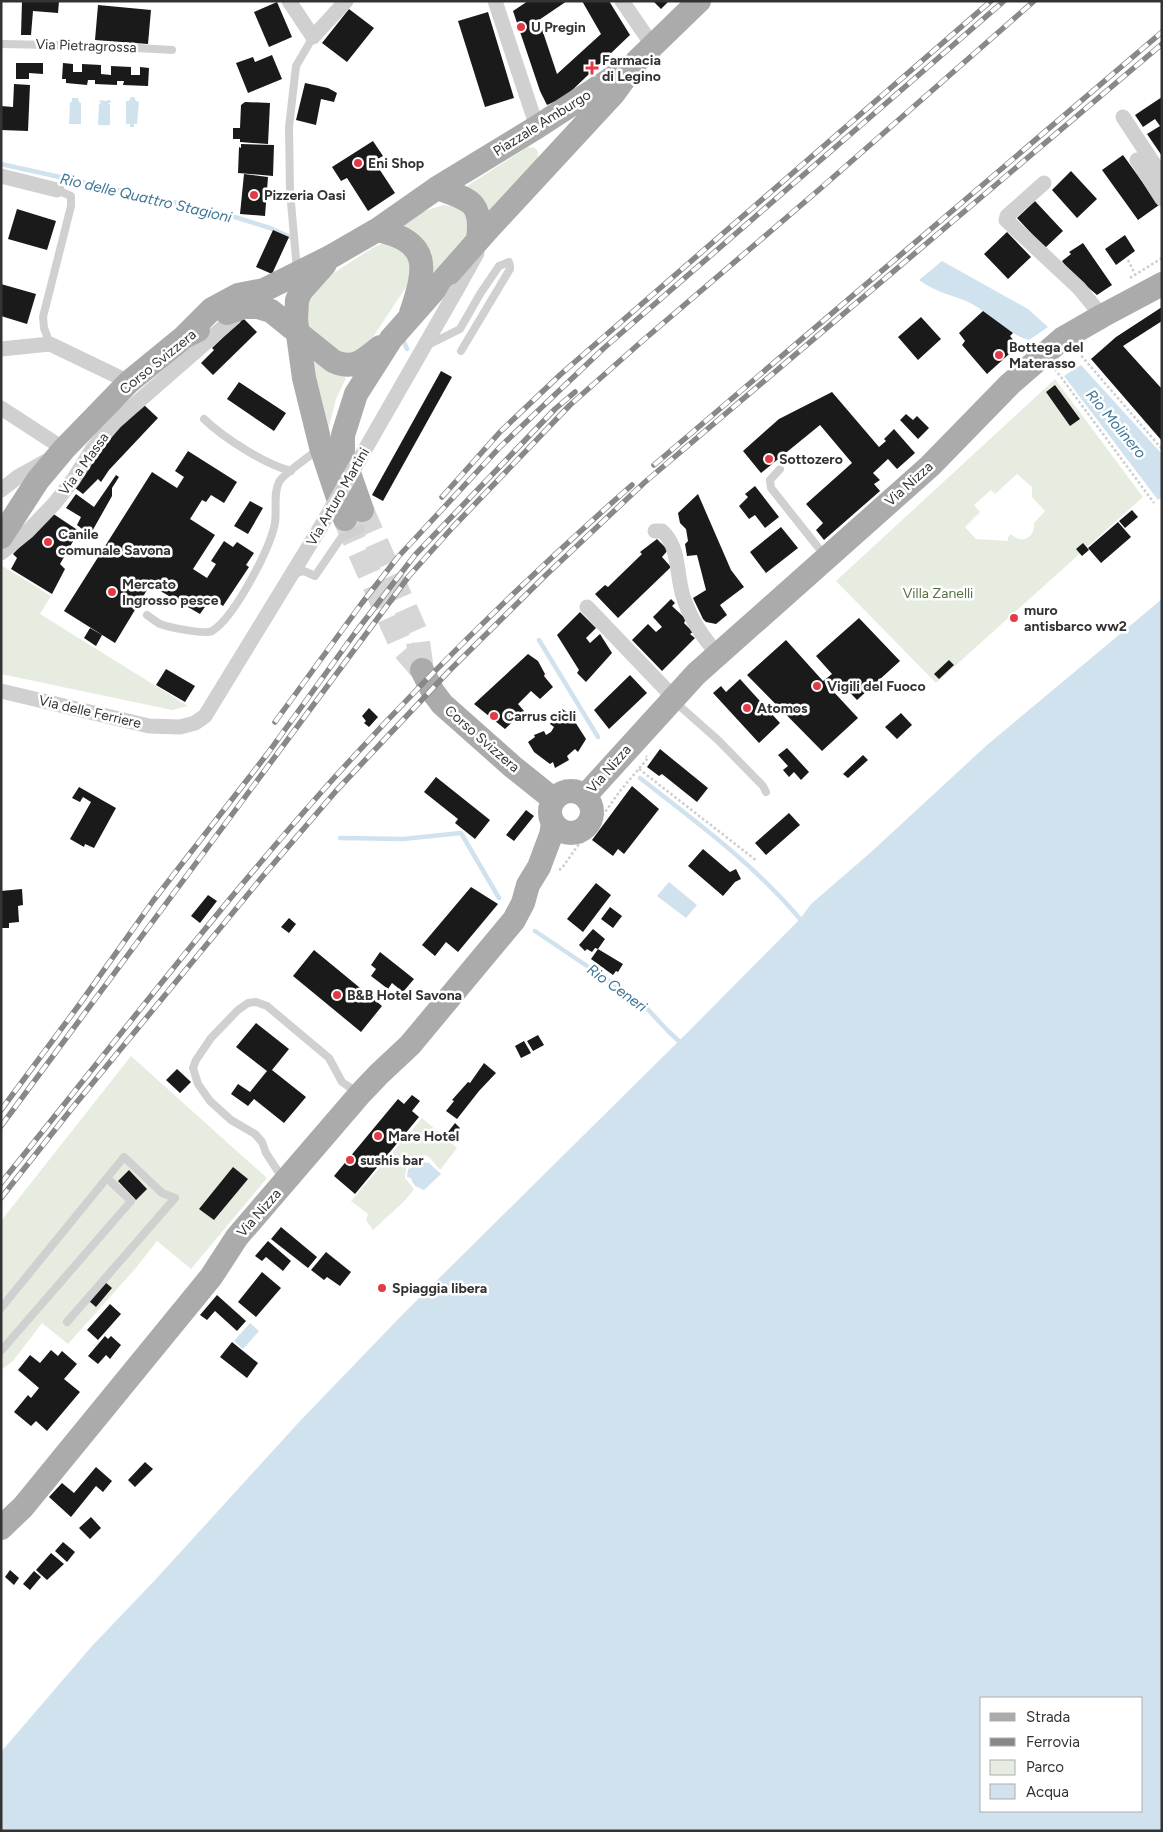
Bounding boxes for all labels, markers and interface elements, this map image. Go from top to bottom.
place label: U Pregin [531,19,586,36]
marker: U Pregin [515,21,527,33]
street label: Via Pietragrossa [35,36,137,56]
place label: Farmacia di Legino [602,52,661,85]
marker: Farmacia di Legino [586,62,598,74]
street label: Piazzale Amburgo [490,86,594,160]
place label: Eni Shop [368,155,424,172]
marker: Eni Shop [352,157,364,169]
water label: Rio delle Quattro Stagioni [58,169,234,227]
place label: Pizzeria Oasi [264,187,346,204]
marker: Pizzeria Oasi [248,189,260,201]
street label: Corso Svizzera [116,326,200,398]
place label: Bottega del Materasso [1009,339,1083,372]
marker: Bottega del Materasso [993,349,1005,361]
water label: Rio Molinero [1082,386,1150,462]
street label: Via a Massa [56,429,112,499]
street label: Via Arturo Martini [303,445,373,549]
place label: Sottozero [779,451,843,468]
marker: Sottozero [763,453,775,465]
street label: Via Nizza [882,458,936,510]
place label: Canile comunale Savona [58,526,171,559]
marker: Canile comunale Savona [42,536,54,548]
place label: Mercato Ingrosso pesce [122,576,219,609]
park label: Villa Zanelli [903,585,973,602]
marker: Mercato Ingrosso pesce [106,586,118,598]
place label: muro antisbarco ww2 [1024,602,1127,635]
marker: muro antisbarco ww2 [1008,612,1020,624]
place label: Vigili del Fuoco [827,678,926,695]
marker: Vigili del Fuoco [811,680,823,692]
street label: Via delle Ferriere [37,692,143,732]
place label: Atomos [757,700,808,717]
street label: Corso Svizzera [441,702,523,776]
marker: Atomos [741,702,753,714]
place label: Carrus cicli [504,708,576,725]
marker: Carrus cicli [488,710,500,722]
street label: Via Nizza [583,741,635,797]
water label: Rio Ceneri [584,960,651,1016]
place label: B&B Hotel Savona [347,987,462,1004]
marker: B&B Hotel Savona [331,989,343,1001]
place label: Mare Hotel [388,1128,459,1145]
marker: Mare Hotel [372,1130,384,1142]
place label: sushis bar [360,1152,424,1169]
marker: sushis bar [344,1154,356,1166]
street label: Via Nizza [233,1185,285,1241]
place label: Spiaggia libera [392,1280,487,1297]
marker: Spiaggia libera [376,1282,388,1294]
legend [980,1697,1143,1812]
text: Strada [1026,1708,1070,1726]
text: Ferrovia [1026,1733,1080,1751]
text: Parco [1026,1758,1064,1776]
text: Acqua [1026,1783,1069,1801]

